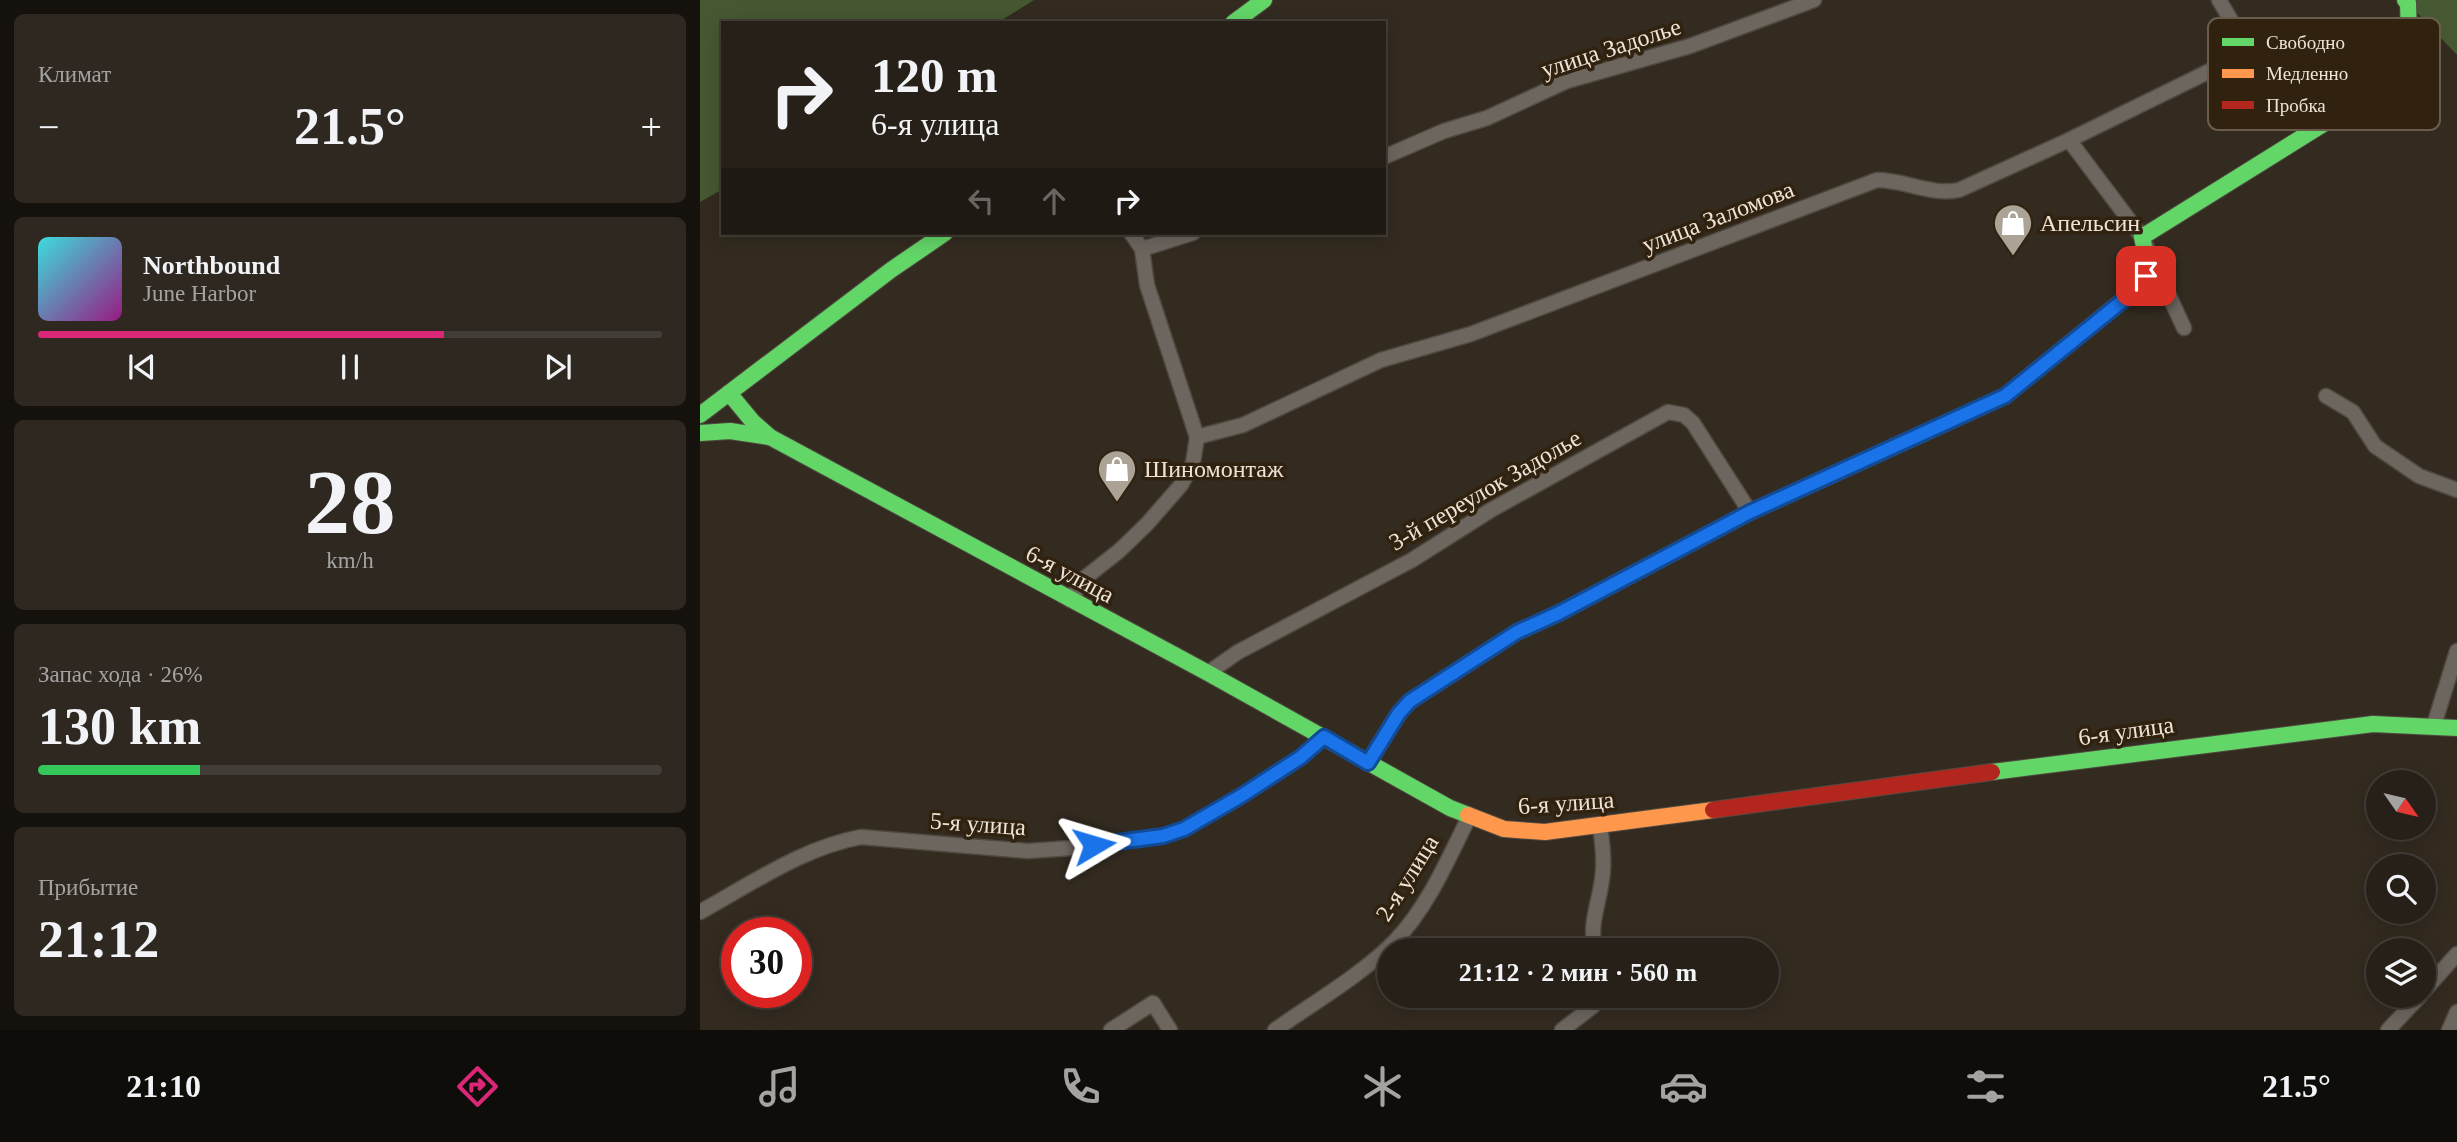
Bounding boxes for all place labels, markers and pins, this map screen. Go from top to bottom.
shop icon: Апельсин [1992,202,2034,257]
place label: Апельсин [2040,210,2140,236]
pin [2116,246,2176,306]
shop icon: Шиномонтаж [1096,448,1138,503]
place label: Шиномонтаж [1144,456,1284,482]

